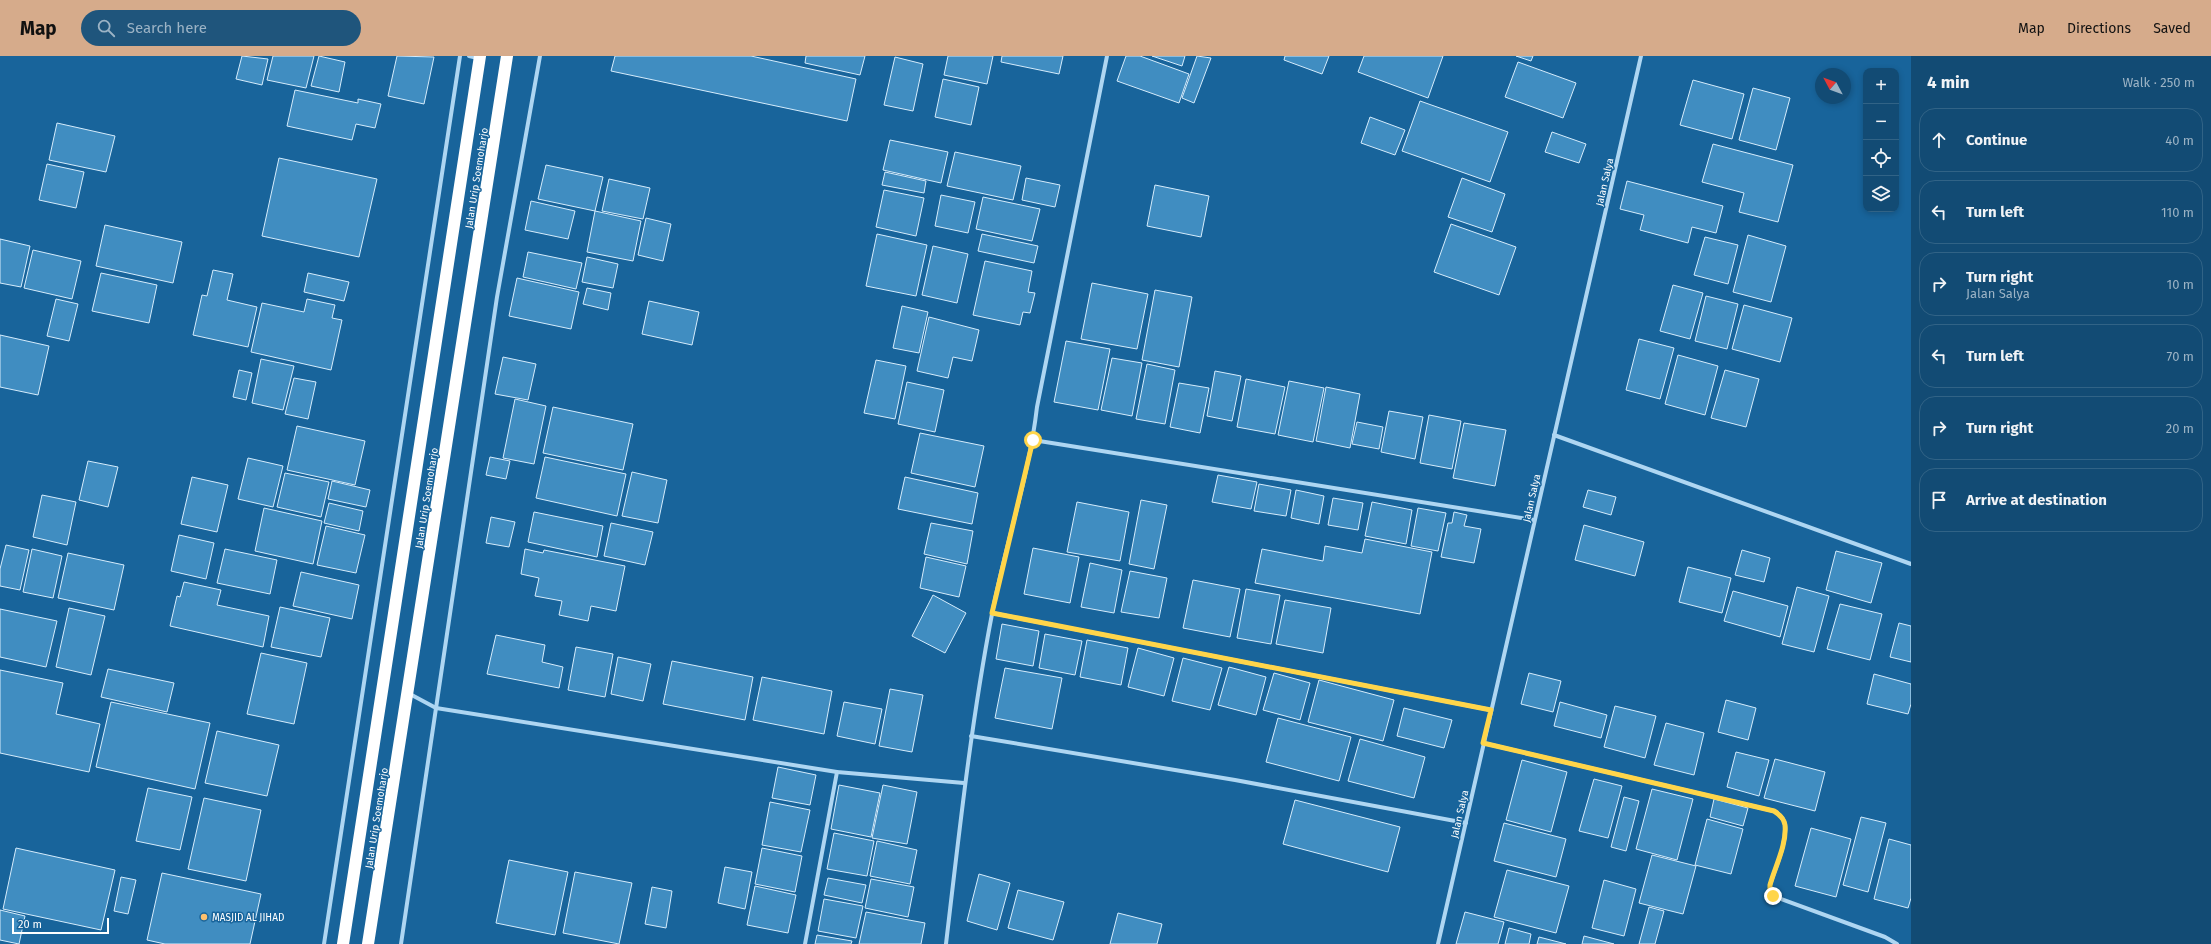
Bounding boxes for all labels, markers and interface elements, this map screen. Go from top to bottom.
search box [81,10,361,46]
text: Map [20,17,57,40]
icon: search [95,17,117,39]
text: Search here [127,19,207,37]
text: Map [2018,20,2045,37]
text: Directions [2067,20,2131,37]
text: Saved [2153,20,2191,37]
north arrow [1815,68,1851,104]
map controls [1863,68,1899,212]
button: + [1863,68,1899,104]
text: 4 min [1927,72,1970,93]
text: Walk · 250 m [2122,75,2195,90]
button: − [1863,104,1899,140]
street label: Jalan Urip Soemoharjo [463,127,491,229]
icon: ahead [1928,129,1950,151]
text: Continue [1966,131,2027,149]
text: 40 m [2165,133,2194,148]
button: locate [1863,140,1899,176]
street label: Jalan Salya [1594,157,1616,207]
button: layers [1863,176,1899,212]
icon: left [1928,201,1950,223]
text: Turn left [1966,203,2024,221]
text: 110 m [2161,205,2194,220]
text: Turn right [1966,268,2033,286]
icon: right [1928,273,1950,295]
text: 10 m [2167,277,2194,292]
text: Jalan Salya [1966,286,2030,301]
icon: left [1928,345,1950,367]
text: Turn left [1966,347,2024,365]
text: 70 m [2167,349,2194,364]
icon: right [1928,417,1950,439]
text: Turn right [1966,419,2033,437]
text: 20 m [2166,421,2194,436]
route start [1024,431,1042,449]
street label: Jalan Urip Soemoharjo [413,447,441,549]
street label: Jalan Salya [1521,473,1543,523]
icon: arrive [1928,489,1950,511]
text: Arrive at destination [1966,491,2107,509]
street label: Jalan Urip Soemoharjo [363,767,391,869]
street label: Jalan Salya [1449,789,1471,839]
route end [1764,887,1782,905]
marker: MASJID AL JIHAD [199,912,209,922]
place label: MASJID AL JIHAD [212,912,284,924]
scale bar [12,916,109,935]
text: 20 m [18,918,42,931]

